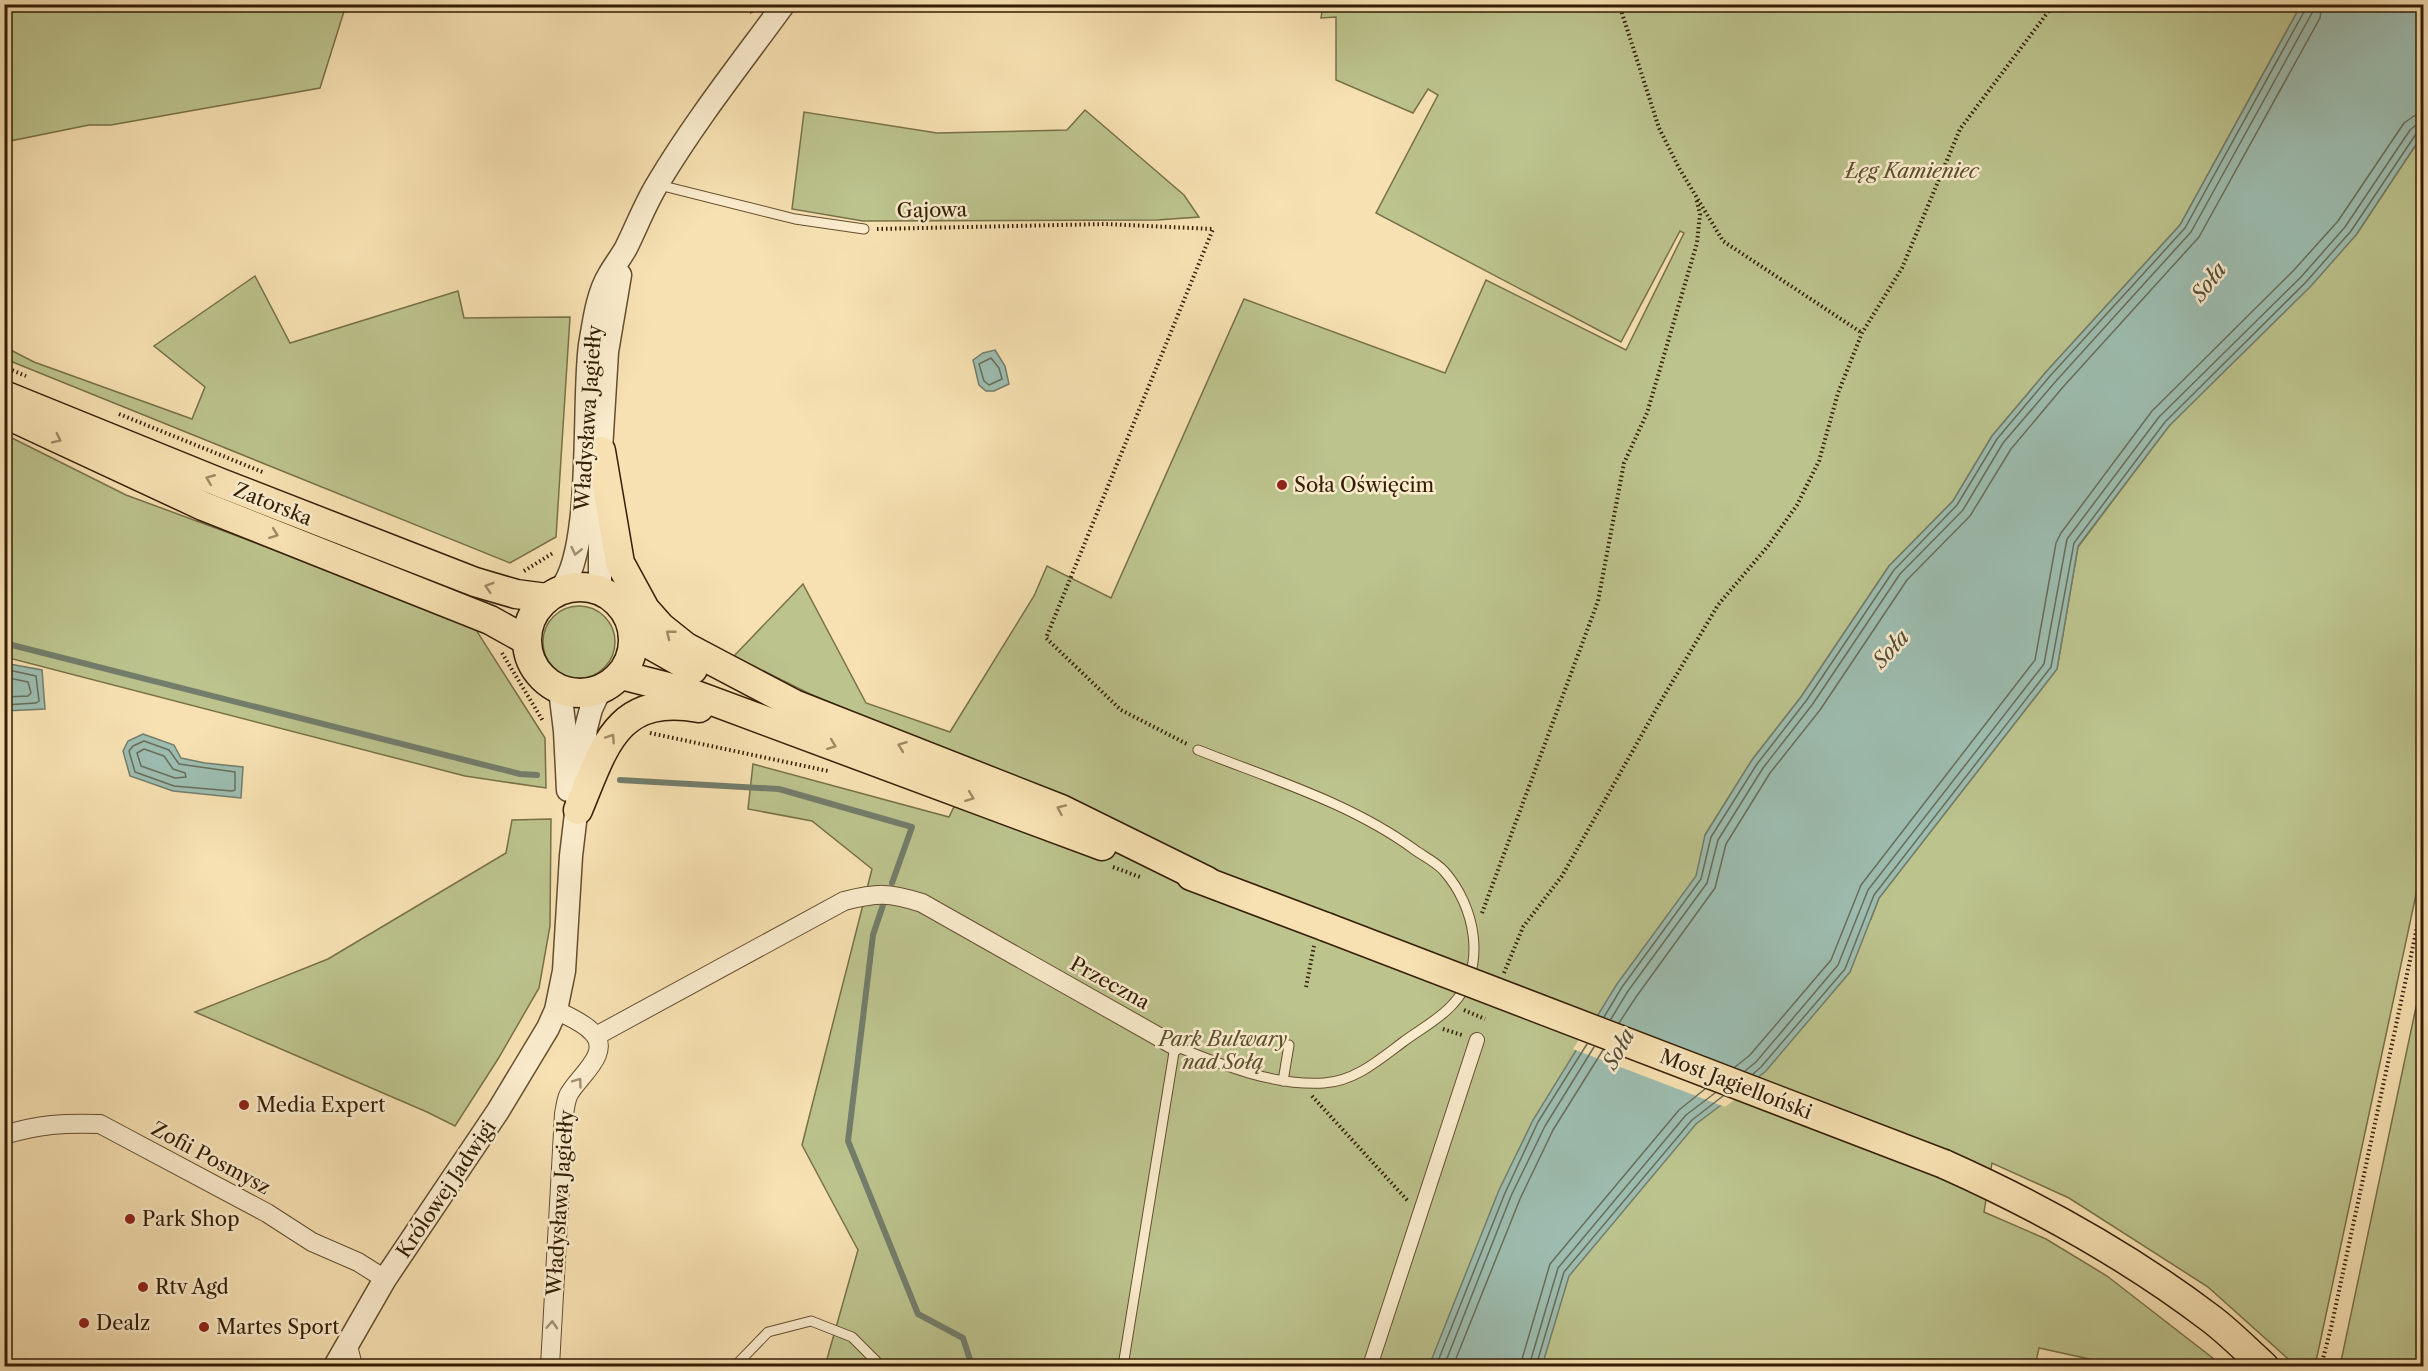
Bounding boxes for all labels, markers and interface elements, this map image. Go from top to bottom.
park label: Łęg Kamieniec [1843,159,1980,183]
street label: Gajowa [897,197,968,223]
water label: Soła [2184,257,2232,308]
street label: Władysława Jagiełły [569,323,607,513]
one-way arrow [51,431,62,443]
one-way arrow [205,473,215,486]
place label: Soła Oświęcim [1294,473,1435,497]
street label: Zatorska [230,477,316,531]
marker: Soła Oświęcim [1275,478,1289,492]
one-way arrow [268,527,279,539]
one-way arrow [570,546,583,556]
one-way arrow [484,582,495,594]
water label: Soła [1866,624,1914,674]
one-way arrow [666,631,677,642]
one-way arrow [604,734,615,745]
one-way arrow [826,738,837,750]
one-way arrow [898,741,909,753]
one-way arrow [964,790,975,803]
one-way arrow [1056,804,1067,816]
street label: Przeczna [1066,951,1154,1015]
water label: Soła [1596,1024,1640,1075]
park label: Park Bulwary nad Sołą [1157,1027,1287,1074]
street label: Most Jagielloński [1657,1044,1815,1124]
one-way arrow [571,1078,582,1089]
place label: Media Expert [256,1093,385,1117]
marker: Media Expert [237,1098,251,1112]
street label: Władysława Jagiełły [541,1108,579,1298]
street label: Królowej Jadwigi [391,1116,501,1262]
street label: Zofii Posmysz [147,1117,275,1199]
place label: Park Shop [142,1207,239,1231]
marker: Park Shop [123,1212,137,1226]
place label: Rtv Agd [155,1275,229,1299]
marker: Rtv Agd [136,1280,150,1294]
place label: Dealz [96,1311,150,1335]
place label: Martes Sport [216,1315,339,1339]
marker: Dealz [77,1316,91,1330]
marker: Martes Sport [197,1320,211,1334]
one-way arrow [546,1321,559,1330]

